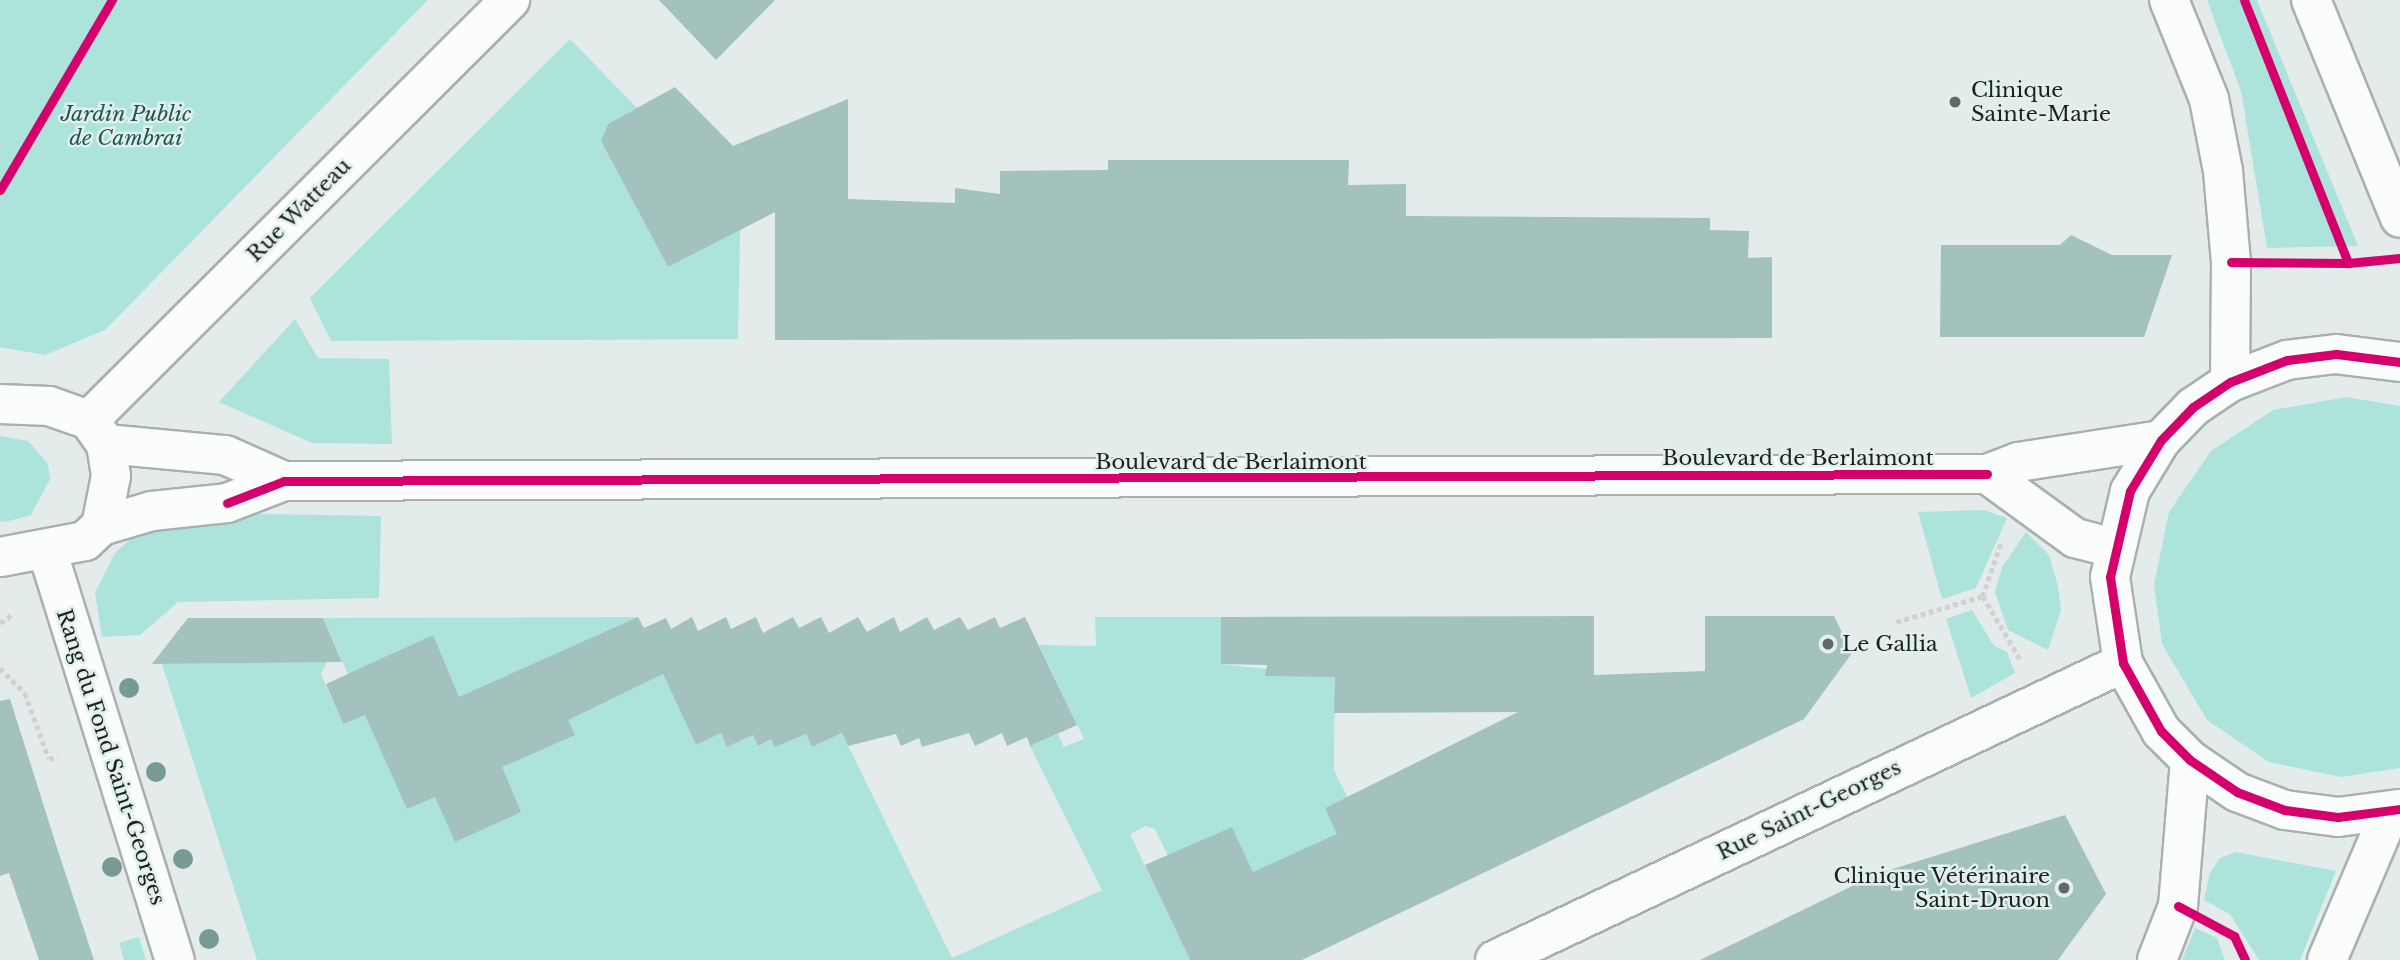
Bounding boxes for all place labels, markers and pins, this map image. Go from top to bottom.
place label: Clinique Sainte-Marie [1971,77,2111,127]
marker: Clinique Sainte-Marie [1945,92,1965,112]
place label: Le Gallia [1842,631,1938,657]
marker: Le Gallia [1820,636,1836,652]
place label: Clinique Vétérinaire Saint-Druon [1833,863,2050,913]
marker: Clinique Vétérinaire Saint-Druon [2056,880,2072,896]

